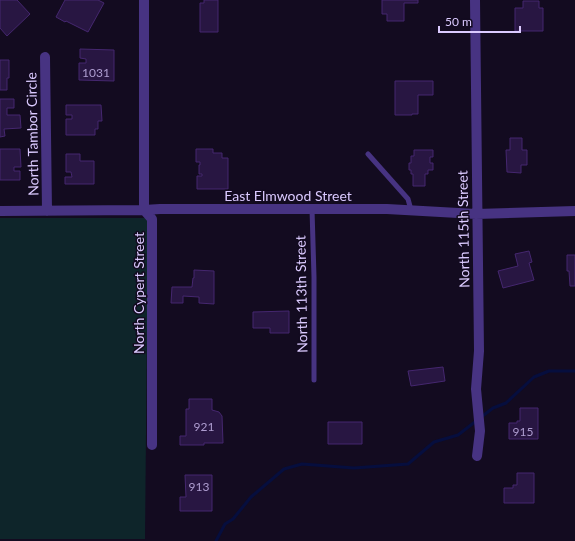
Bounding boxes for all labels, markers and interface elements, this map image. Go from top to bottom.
scale bar [439,8,520,34]
text: 50 m [445,14,472,29]
house number: 1031 [82,65,110,80]
street label: North Tambor Circle [22,72,42,196]
street label: North 115th Street [453,170,473,288]
street label: East Elmwood Street [224,187,352,204]
street label: North Cypert Street [130,232,147,354]
street label: North 113th Street [291,235,311,353]
house number: 921 [194,419,214,434]
house number: 915 [513,424,533,439]
house number: 913 [189,479,209,494]

